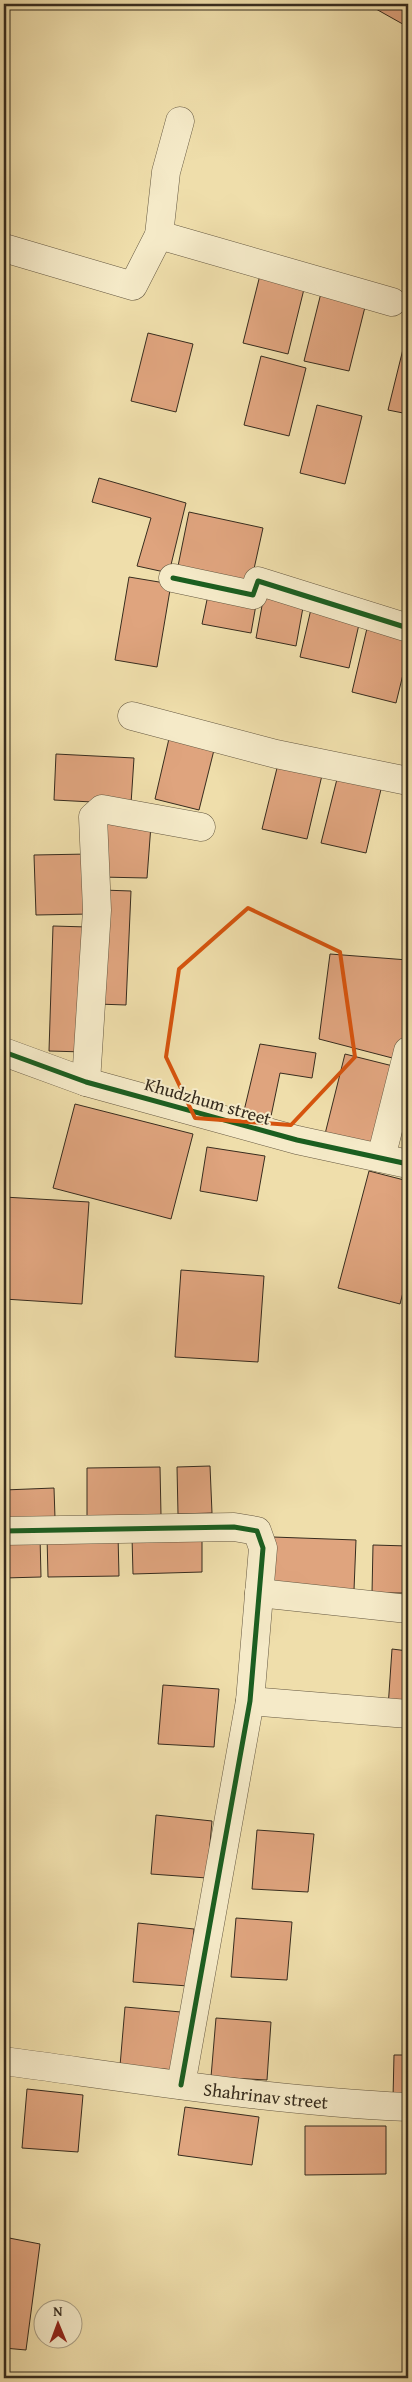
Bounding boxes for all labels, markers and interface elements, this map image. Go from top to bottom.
street label: Khudzhum street [142,1070,275,1132]
street label: Shahrinav street [202,2075,330,2115]
north arrow [32,2300,82,2350]
text: N [53,2301,63,2321]

